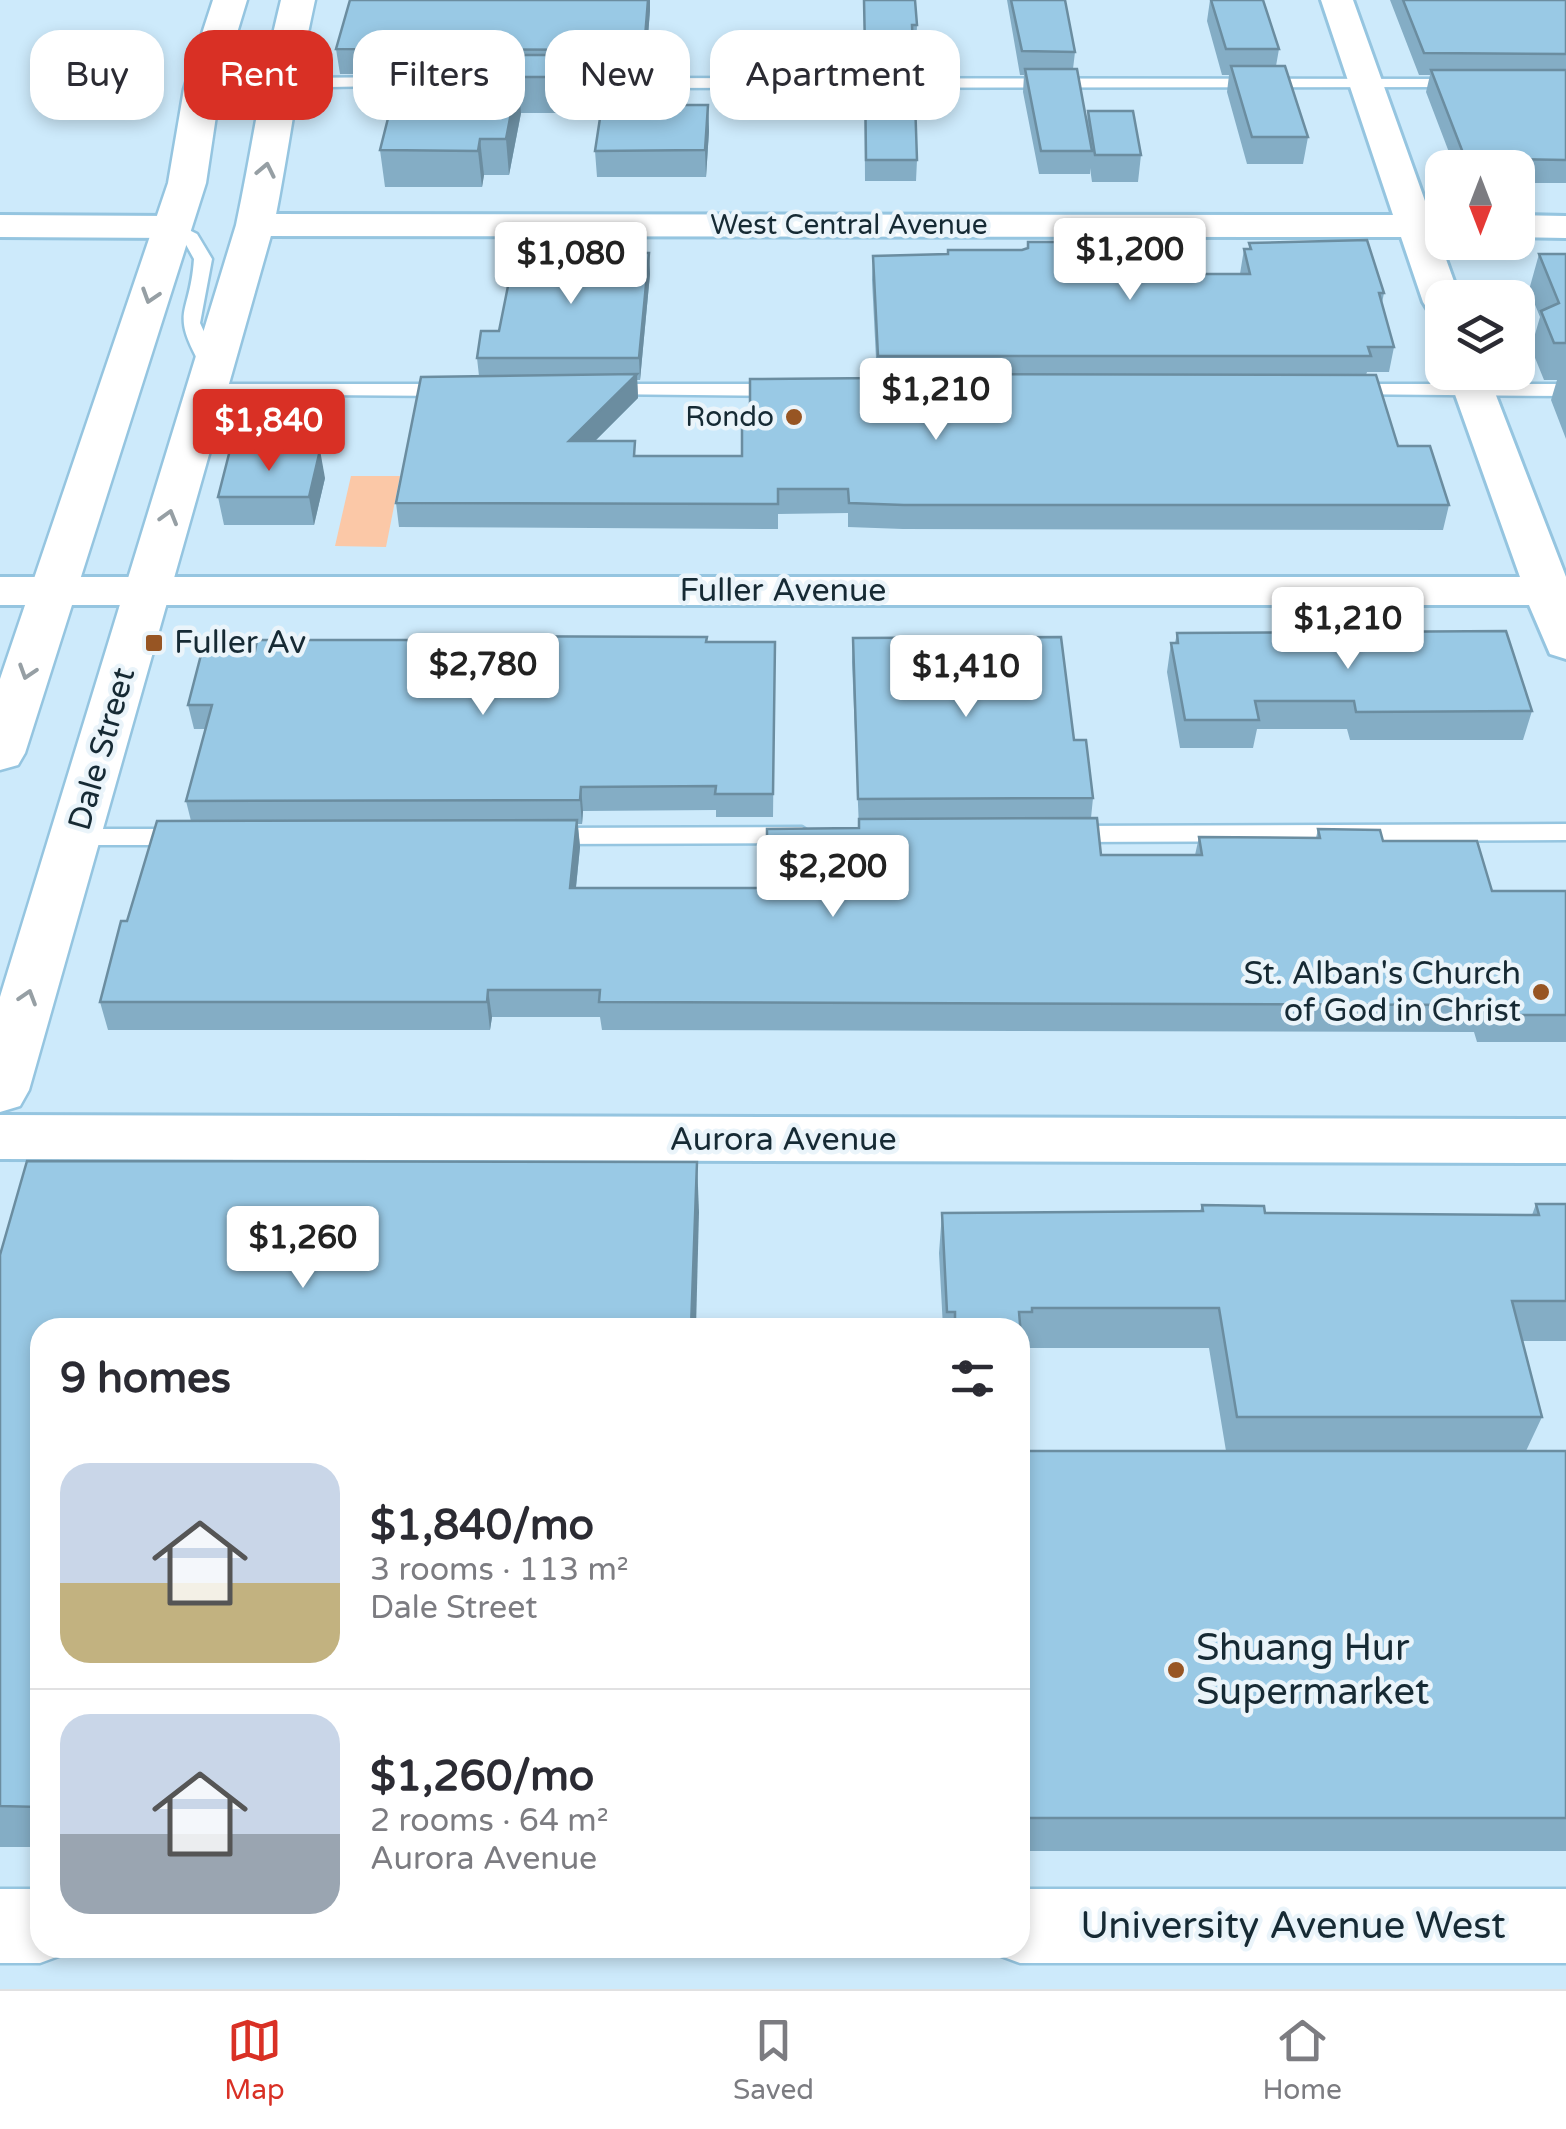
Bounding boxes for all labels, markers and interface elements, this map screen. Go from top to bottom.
chip: Buy [30,30,164,120]
chip: Rent [184,30,333,120]
chip: Filters [353,30,525,120]
chip: New [545,30,690,120]
chip: Apartment [710,30,960,120]
north arrow [1425,150,1535,260]
map controls [1425,150,1535,390]
one-way arrow [255,162,276,179]
street label: West Central Avenue [710,208,988,242]
pin: $1,200 [1049,218,1211,303]
pin: $1,080 [490,222,652,307]
text: $1,200 [1076,231,1184,269]
text: $1,080 [517,235,625,273]
button: layers [1425,280,1535,390]
one-way arrow [142,287,162,304]
pin: $1,210 [855,358,1017,443]
text: $1,210 [882,371,990,409]
pin: $1,840 [188,389,350,474]
place label: Rondo [685,400,774,434]
text: $1,840 [215,402,323,440]
marker: Rondo [783,406,805,428]
one-way arrow [157,509,178,526]
street label: Fuller Avenue [680,572,886,610]
pin: $1,210 [1267,587,1429,672]
text: $1,210 [1294,600,1402,638]
place label: Fuller Av [174,624,306,662]
marker: Fuller Av [143,632,165,654]
pin: $2,780 [402,633,564,718]
pin: $1,410 [885,635,1047,720]
text: $2,780 [429,646,537,684]
text: $1,410 [912,648,1020,686]
one-way arrow [18,663,38,680]
street label: Dale Street [61,663,143,835]
pin: $2,200 [752,835,914,920]
text: $2,200 [779,848,887,886]
place label: St. Alban's Church of God in Christ [1244,955,1521,1030]
marker: St. Alban's Church of God in Christ [1530,981,1552,1003]
one-way arrow [17,989,37,1006]
street label: Aurora Avenue [669,1121,897,1159]
pin: $1,260 [222,1206,384,1291]
text: $1,260 [249,1219,357,1257]
icon: filters [945,1351,1000,1406]
text: 9 homes [60,1353,231,1404]
text: $1,840/mo [370,1500,594,1551]
icon: home [140,1503,260,1623]
text: 3 rooms · 113 m² [370,1551,629,1589]
text: Dale Street [370,1589,538,1627]
place label: Shuang Hur Supermarket [1196,1625,1429,1715]
marker: Shuang Hur Supermarket [1165,1659,1187,1681]
text: $1,260/mo [370,1751,594,1802]
icon: home [140,1754,260,1874]
text: 2 rooms · 64 m² [370,1802,609,1840]
text: Aurora Avenue [370,1840,597,1878]
street label: University Avenue West [1080,1903,1506,1949]
tab: Map [224,2013,285,2107]
tab: Saved [733,2013,814,2107]
tab: Home [1262,2013,1342,2107]

